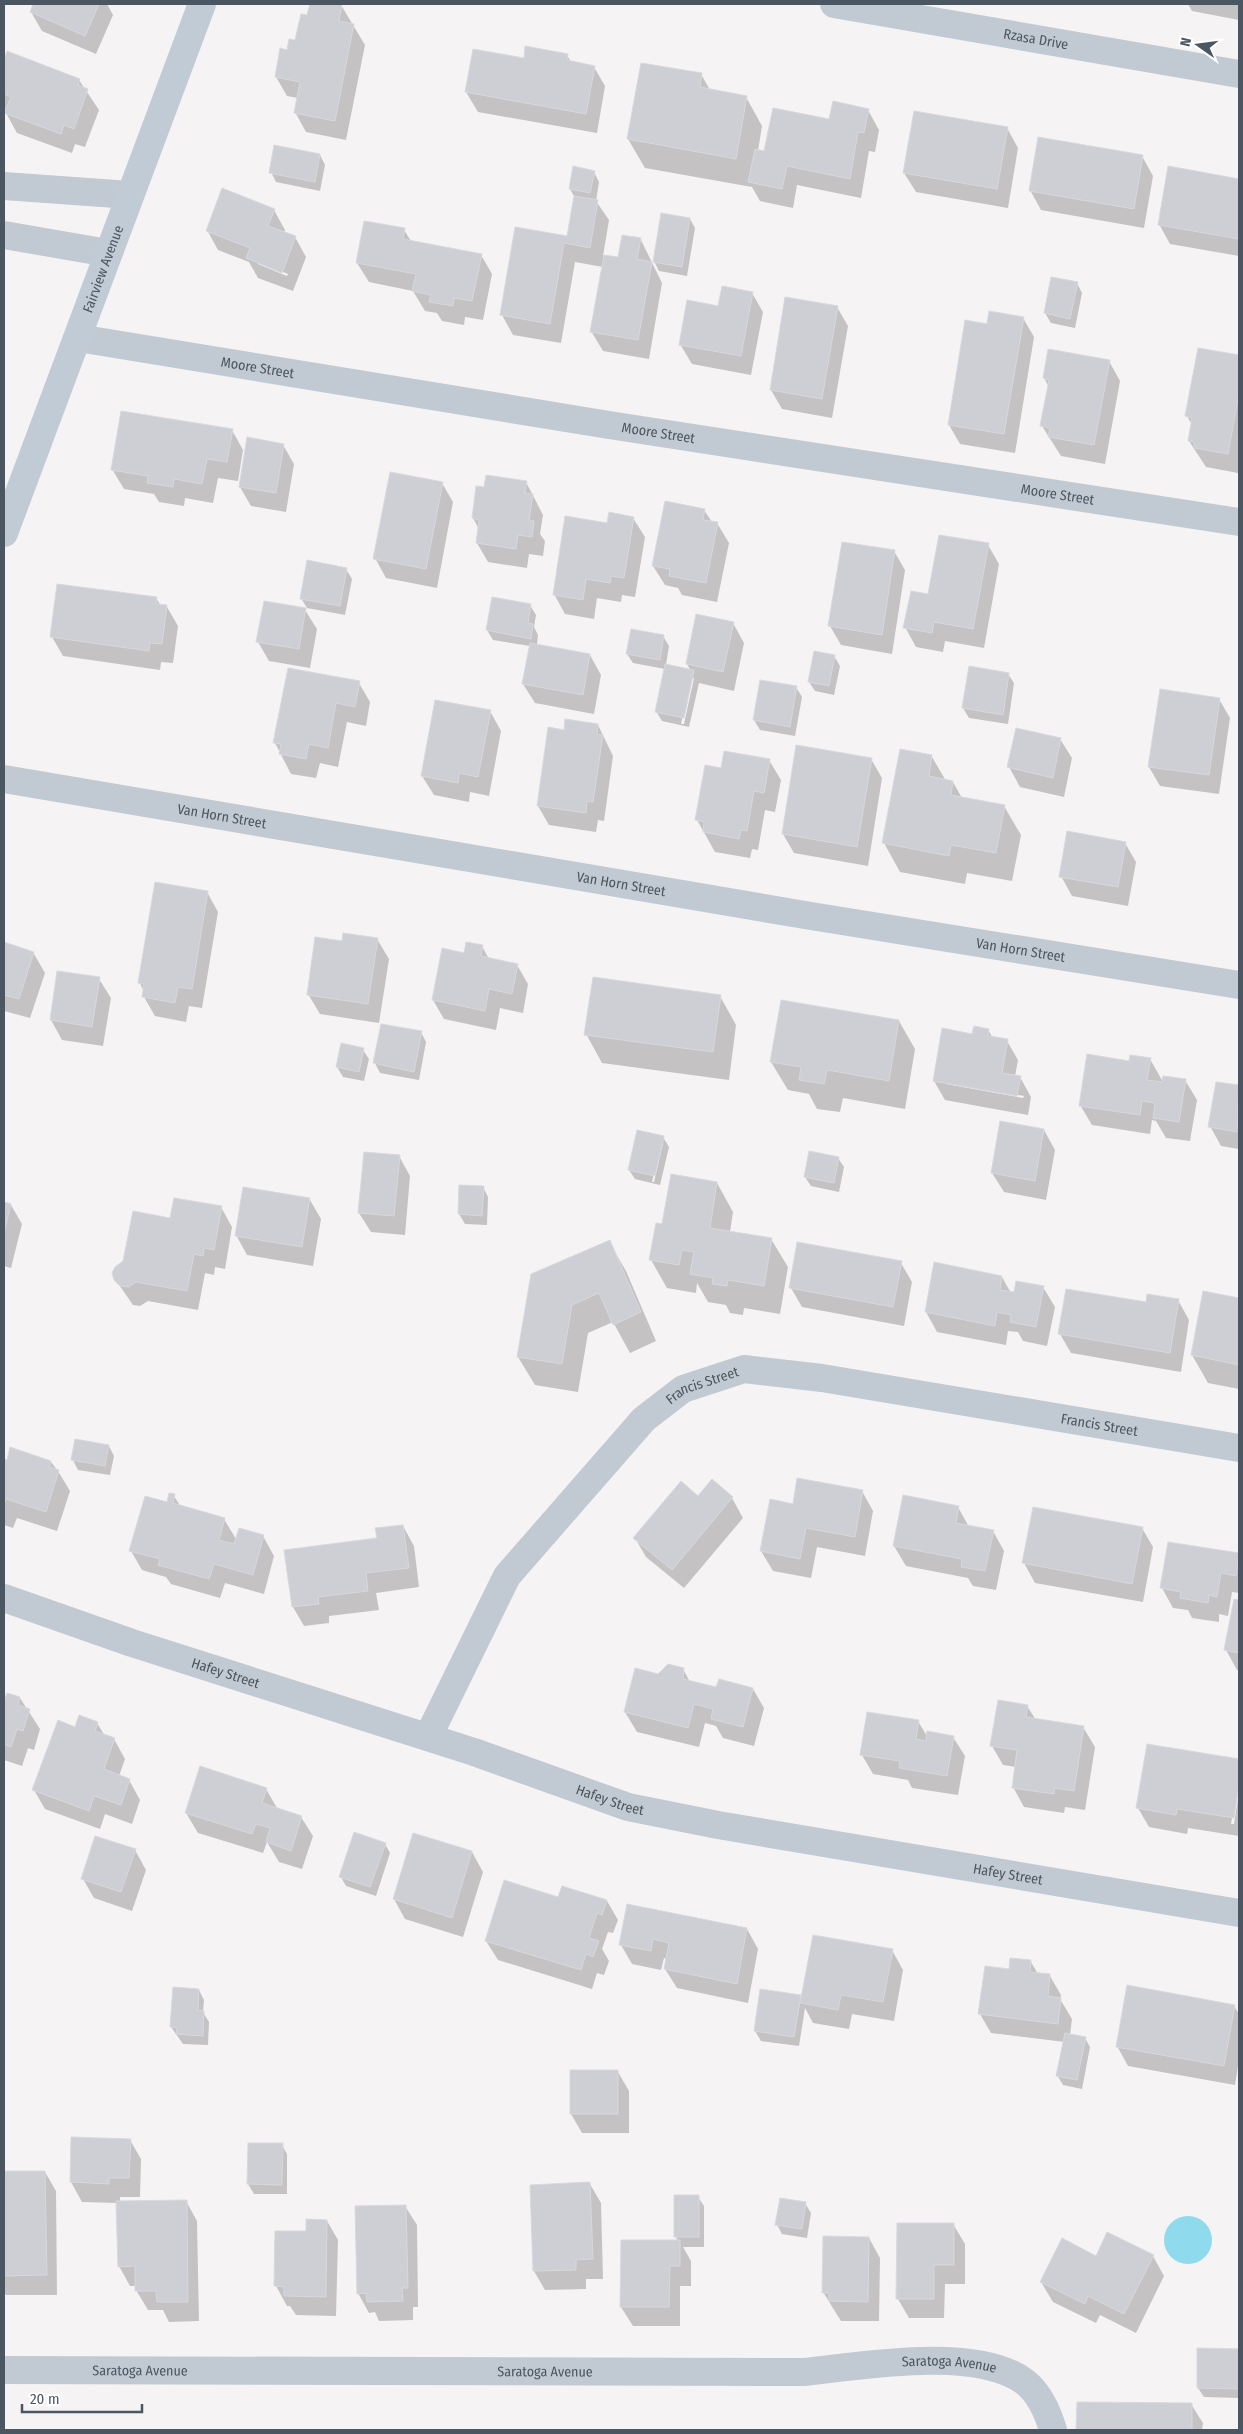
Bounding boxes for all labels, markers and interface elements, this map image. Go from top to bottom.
north arrow [1173,20,1223,70]
street label: Rzasa Drive [1002,25,1070,53]
text: N [1177,36,1195,48]
street label: Fairview Avenue [79,223,127,315]
street label: Moore Street [220,353,296,382]
street label: Moore Street [621,419,697,447]
street label: Moore Street [1020,480,1096,508]
street label: Van Horn Street [176,800,268,832]
street label: Van Horn Street [575,868,667,900]
street label: Van Horn Street [975,934,1067,965]
street label: Francis Street [662,1363,741,1408]
street label: Francis Street [1060,1410,1140,1439]
street label: Hafey Street [190,1654,262,1692]
street label: Hafey Street [574,1781,646,1819]
street label: Hafey Street [972,1860,1044,1888]
street label: Saratoga Avenue [901,2352,999,2376]
street label: Saratoga Avenue [92,2362,188,2379]
street label: Saratoga Avenue [497,2363,593,2380]
scale bar [22,2382,142,2414]
text: 20 m [30,2390,60,2408]

